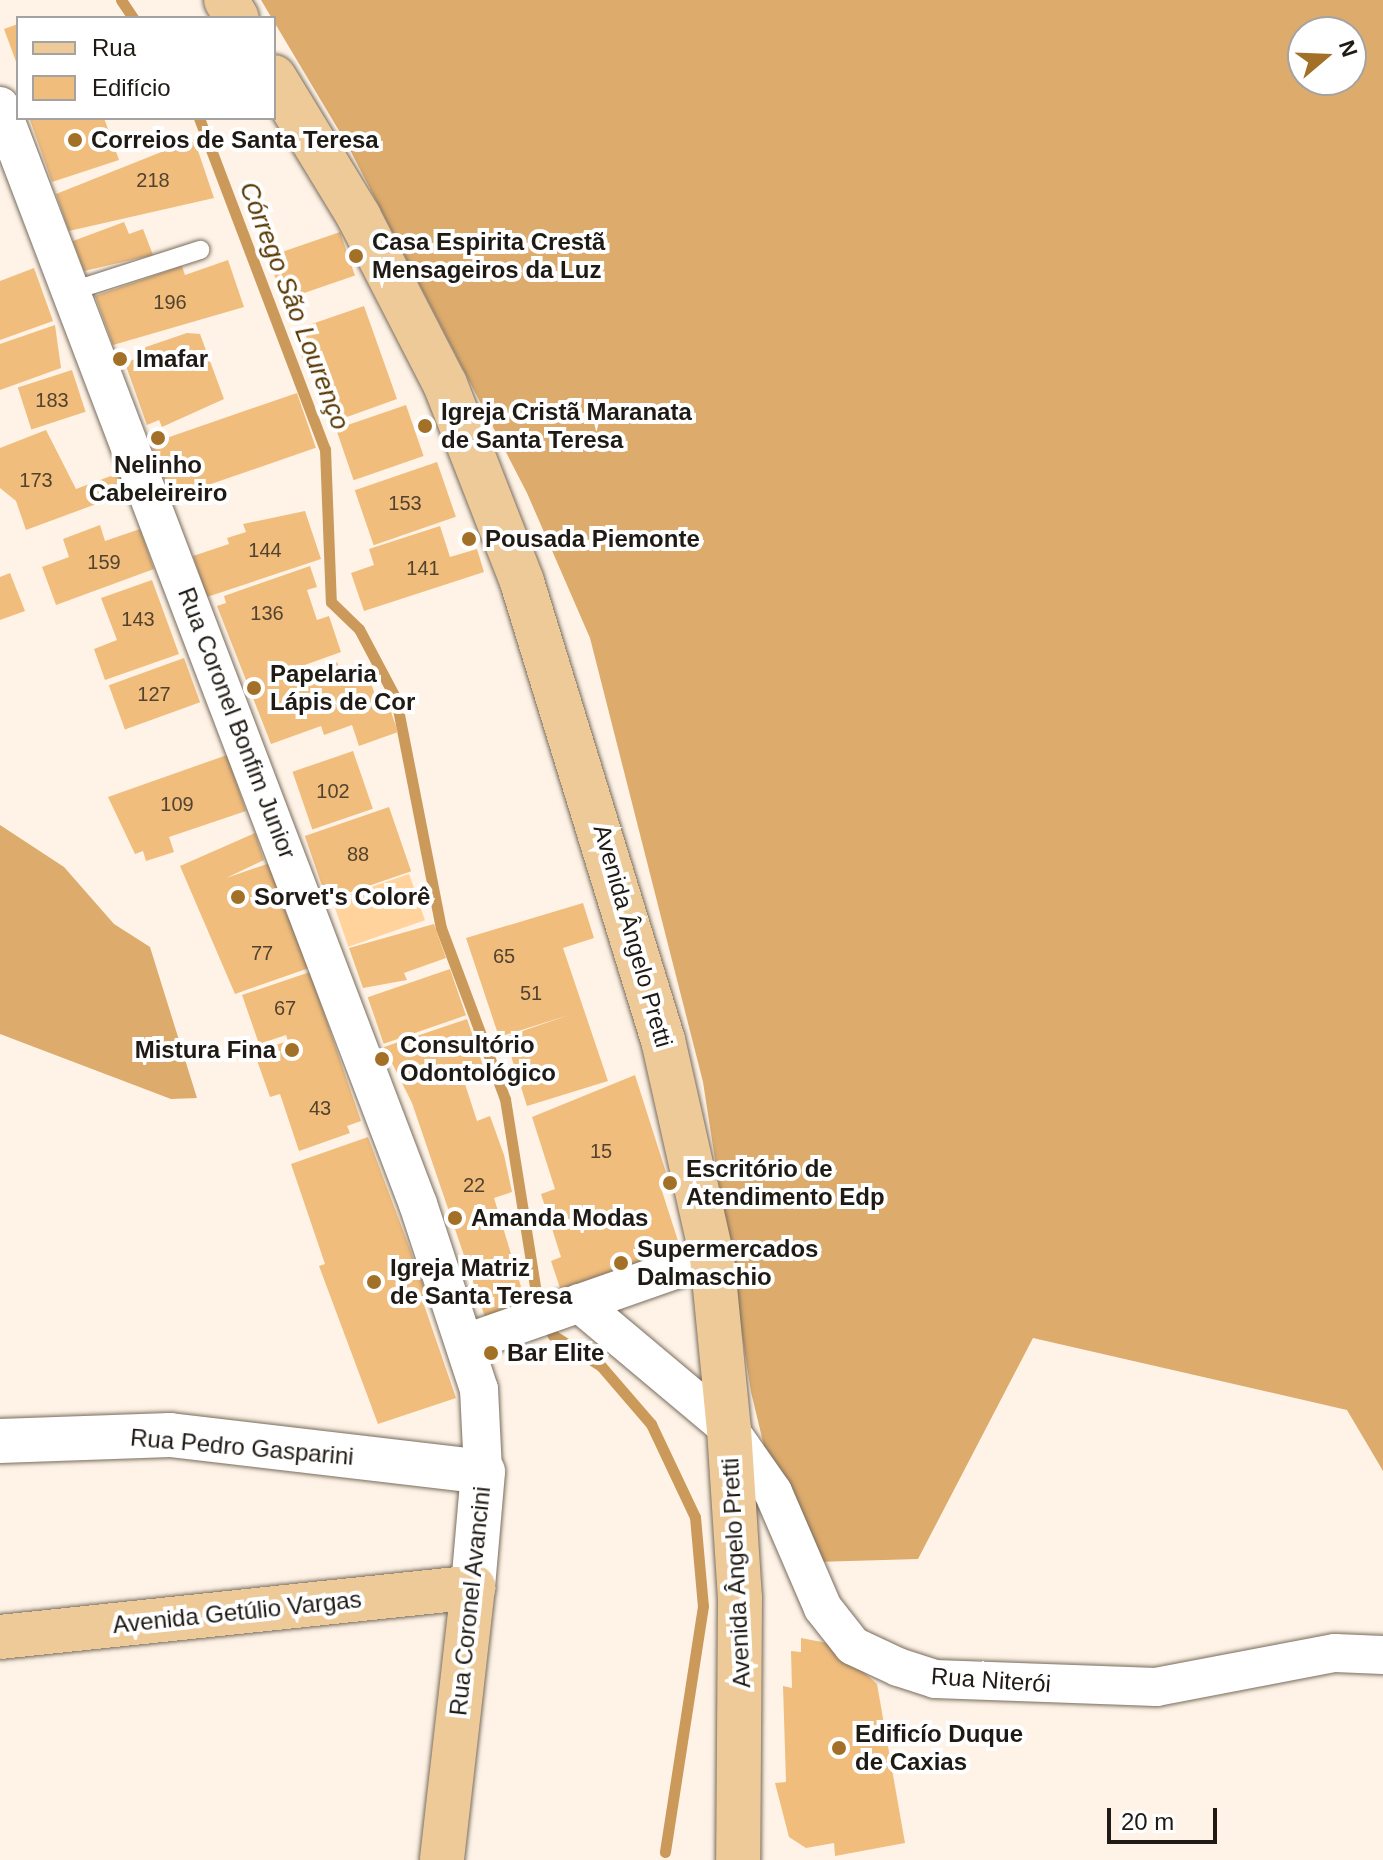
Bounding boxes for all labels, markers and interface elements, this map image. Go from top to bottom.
legend [16,16,276,120]
north arrow [1287,16,1367,96]
text: Rua [92,34,136,61]
text: N [1334,37,1363,60]
text: Edifício [92,74,171,101]
place label: Correios de Santa Teresa [91,126,379,154]
marker: Correios de Santa Teresa [66,131,84,149]
house number: 218 [136,168,170,192]
water label: Córrego São Lourenço [232,178,356,434]
place label: Casa Espirita Crestã Mensageiros da Luz [372,228,605,284]
marker: Casa Espirita Crestã Mensageiros da Luz [347,247,365,265]
house number: 196 [153,290,187,314]
place label: Imafar [136,345,208,373]
marker: Imafar [111,350,129,368]
house number: 183 [35,388,69,412]
place label: Igreja Cristã Maranata de Santa Teresa [441,398,692,454]
marker: Igreja Cristã Maranata de Santa Teresa [416,417,434,435]
marker: Nelinho Cabeleireiro [149,429,167,447]
place label: Nelinho Cabeleireiro [89,451,227,507]
house number: 173 [19,468,53,492]
house number: 153 [388,491,422,515]
place label: Pousada Piemonte [485,525,700,553]
marker: Pousada Piemonte [460,530,478,548]
house number: 144 [248,538,282,562]
house number: 159 [87,550,121,574]
house number: 141 [406,556,440,580]
street label: Rua Coronel Bonfim Junior [172,583,302,863]
house number: 136 [250,601,284,625]
house number: 143 [121,607,155,631]
place label: Papelaria Lápis de Cor [270,660,415,716]
marker: Papelaria Lápis de Cor [245,679,263,697]
house number: 127 [137,682,171,706]
house number: 102 [316,779,350,803]
house number: 109 [160,792,194,816]
street label: Avenida Ângelo Pretti [587,821,679,1051]
house number: 88 [347,842,369,866]
place label: Sorvet's Colorê [254,883,430,911]
marker: Sorvet's Colorê [229,888,247,906]
house number: 77 [251,941,273,965]
house number: 65 [493,944,515,968]
house number: 51 [520,981,542,1005]
house number: 67 [274,996,296,1020]
place label: Consultório Odontológico [400,1031,556,1087]
place label: Mistura Fina [135,1036,276,1064]
marker: Mistura Fina [283,1041,301,1059]
marker: Consultório Odontológico [371,1048,393,1070]
house number: 43 [309,1096,331,1120]
house number: 15 [590,1139,612,1163]
place label: Escritório de Atendimento Edp [686,1155,885,1211]
house number: 22 [463,1173,485,1197]
marker: Escritório de Atendimento Edp [661,1174,679,1192]
place label: Amanda Modas [471,1204,648,1232]
marker: Amanda Modas [446,1209,464,1227]
place label: Supermercados Dalmaschio [637,1235,818,1291]
place label: Igreja Matriz de Santa Teresa [390,1254,572,1310]
marker: Supermercados Dalmaschio [612,1254,630,1272]
marker: Igreja Matriz de Santa Teresa [365,1273,383,1291]
place label: Bar Elite [507,1339,604,1367]
marker: Bar Elite [482,1344,500,1362]
street label: Rua Pedro Gasparini [129,1423,355,1471]
street label: Avenida Ângelo Pretti [716,1457,756,1689]
street label: Rua Coronel Avancini [444,1484,496,1718]
street label: Avenida Getúlio Vargas [111,1585,363,1639]
street label: Rua Niterói [930,1661,1052,1699]
place label: Edificío Duque de Caxias [855,1720,1023,1776]
marker: Edificío Duque de Caxias [830,1739,848,1757]
scale bar [1111,1792,1221,1842]
text: 20 m [1121,1808,1174,1835]

